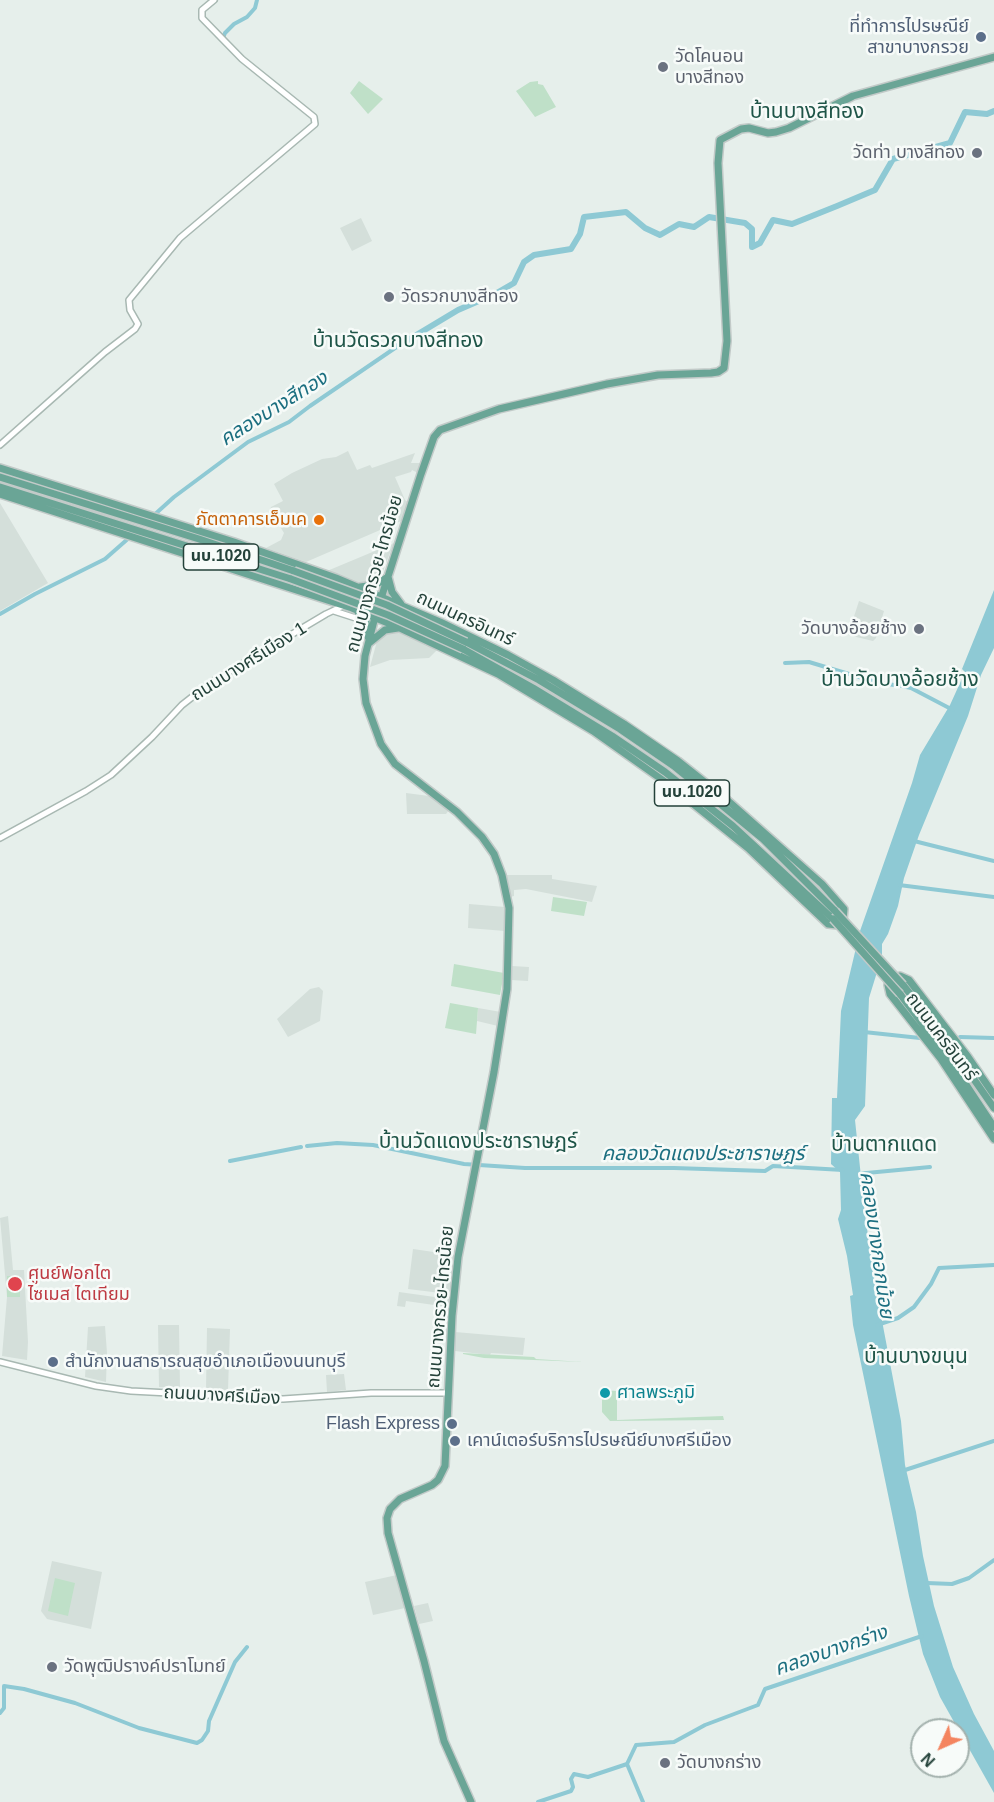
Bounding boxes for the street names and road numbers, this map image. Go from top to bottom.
street label: ถนนบางกรวย-ไทรน้อย [342,493,408,655]
road number: นบ.1020 [184,544,258,570]
street label: ถนนนครอินทร์ [413,587,517,651]
street label: ถนนบางศรีเมือง 1 [187,618,311,706]
road number: นบ.1020 [654,780,730,806]
street label: ถนนนครอินทร์ [901,989,981,1085]
street label: ถนนบางกรวย-ไทรน้อย [423,1225,459,1389]
street label: ถนนบางศรีเมือง [163,1382,281,1410]

